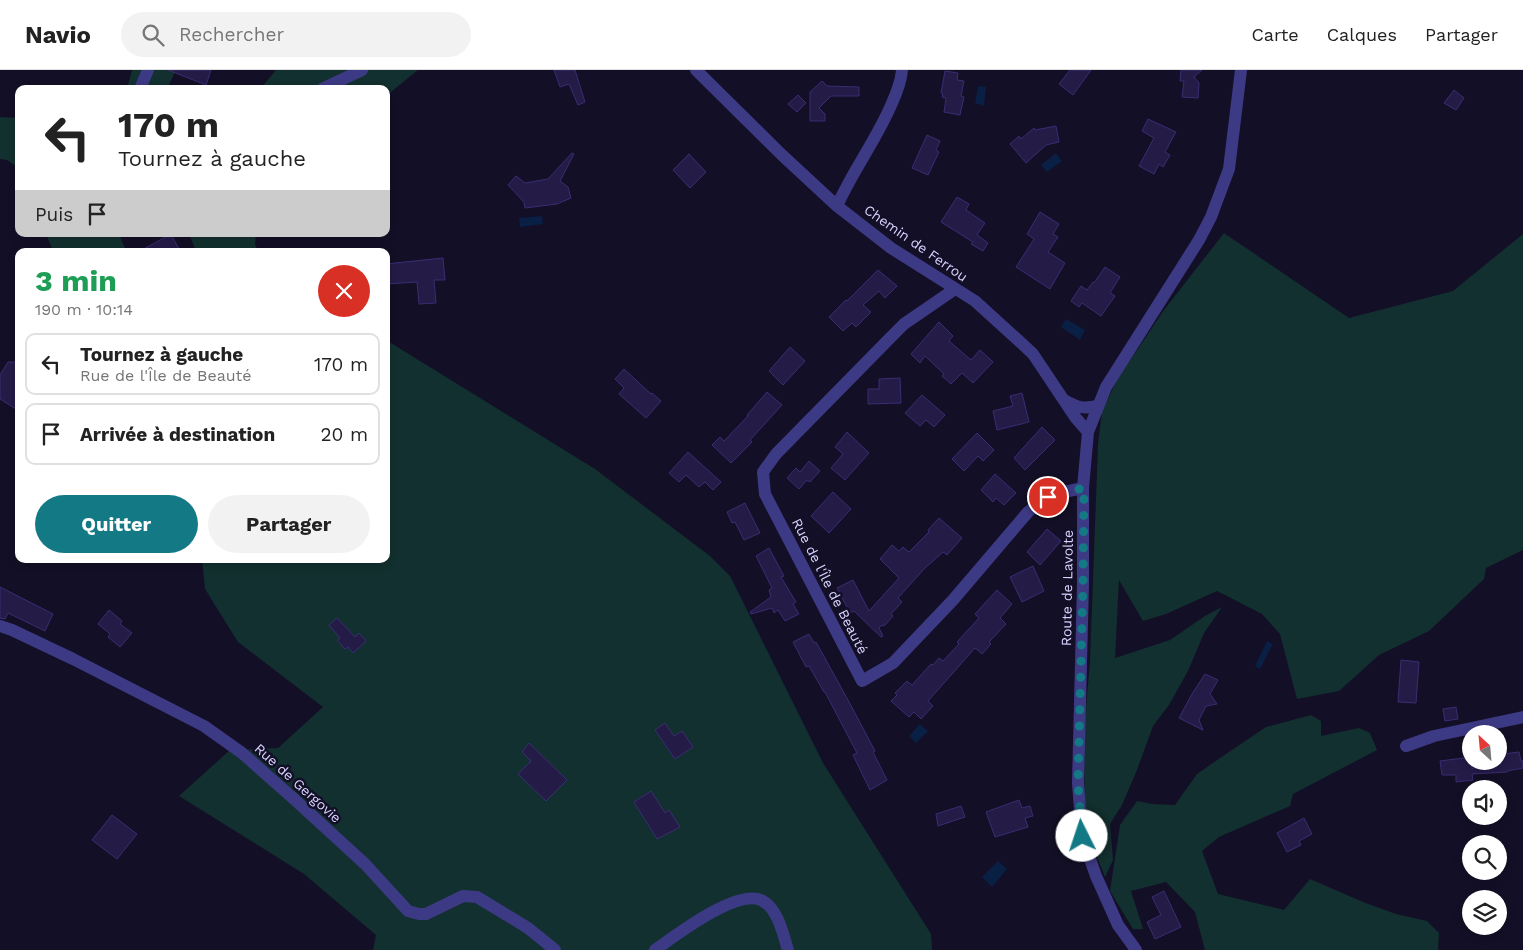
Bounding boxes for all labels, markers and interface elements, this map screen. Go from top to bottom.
search box [121,12,471,57]
text: Navio [25,21,91,49]
icon: search [139,21,167,49]
text: Rechercher [179,23,284,46]
text: Carte [1251,24,1299,45]
text: Calques [1327,24,1397,45]
text: Partager [1425,24,1498,45]
text: 170 m [118,104,219,146]
icon: left [35,105,100,170]
text: Tournez à gauche [118,146,306,171]
icon: arrive [83,200,111,228]
street label: Chemin de Ferrou [861,201,971,285]
text: Puis [35,203,73,226]
text: 3 min [35,263,117,298]
button: close [318,265,370,317]
text: 190 m · 10:14 [35,300,133,319]
text: Tournez à gauche [80,343,243,366]
icon: left [37,350,65,378]
text: 170 m [314,353,368,376]
text: Rue de l'Île de Beauté [80,366,252,385]
icon: arrive [37,420,65,448]
text: Arrivée à destination [80,423,275,446]
text: 20 m [321,423,368,446]
pin [1027,476,1069,518]
icon: arrive [1034,483,1062,511]
button: Quitter [35,495,198,553]
button: Partager [208,495,370,553]
street label: Rue de l'Île de Beauté [789,516,871,656]
street label: Route de Lavolte [1058,530,1076,646]
north arrow [1462,725,1508,770]
map controls [1462,725,1507,935]
street label: Rue de Gergovie [251,740,345,826]
button: sound [1462,780,1507,825]
position arrow [1055,809,1107,861]
button: search [1462,835,1507,880]
button: layers [1462,890,1507,935]

